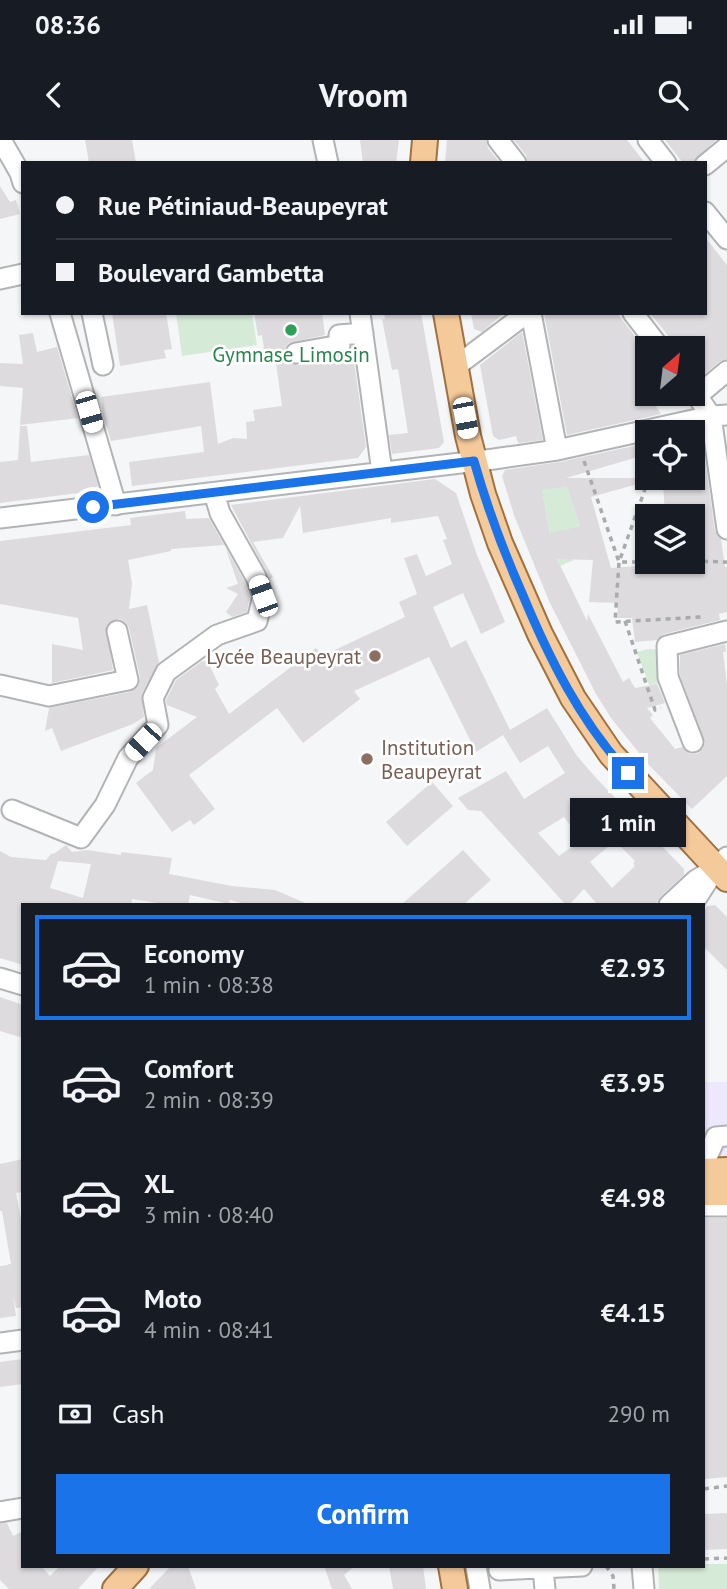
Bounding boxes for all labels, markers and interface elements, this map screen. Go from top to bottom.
text: 08:36 [35,8,101,41]
text: Vroom [319,74,408,116]
icon: back [35,76,73,114]
icon: search [654,76,692,114]
text: Rue Pétiniaud-Beaupeyrat [98,189,388,222]
text: Boulevard Gambetta [98,256,324,289]
marker: Gymnase Limosin [283,322,299,338]
north arrow [635,336,705,406]
map controls [635,336,705,574]
place label: Gymnase Limosin [212,341,370,368]
car [74,389,105,435]
car [451,395,480,441]
button: locate [635,420,705,490]
route start [77,491,109,523]
button: layers [635,504,705,574]
car [246,573,281,619]
place label: Lycée Beaupeyrat [206,643,361,670]
marker: Lycée Beaupeyrat [367,648,383,664]
car [121,719,166,765]
place label: Institution Beaupeyrat [381,734,482,785]
marker: Institution Beaupeyrat [359,751,375,767]
route end [612,757,644,789]
callout: 1 min [570,798,686,846]
text: 1 min [600,808,656,837]
icon: car [60,936,123,999]
text: Economy [144,937,244,970]
text: €2.93 [601,951,666,984]
text: 1 min · 08:38 [144,970,274,999]
icon: car [60,1051,123,1114]
text: Comfort [144,1052,234,1085]
text: €3.95 [601,1066,666,1099]
text: 2 min · 08:39 [144,1085,274,1114]
icon: car [60,1166,123,1229]
text: XL [144,1167,174,1200]
text: €4.98 [601,1181,666,1214]
text: 3 min · 08:40 [144,1200,274,1229]
icon: car [60,1281,123,1344]
text: Moto [144,1282,202,1315]
text: €4.15 [601,1296,666,1329]
text: 4 min · 08:41 [144,1315,274,1344]
icon: cash [56,1395,94,1433]
text: Cash [112,1397,164,1430]
text: 290 m [608,1399,670,1428]
button: Confirm [56,1474,670,1554]

